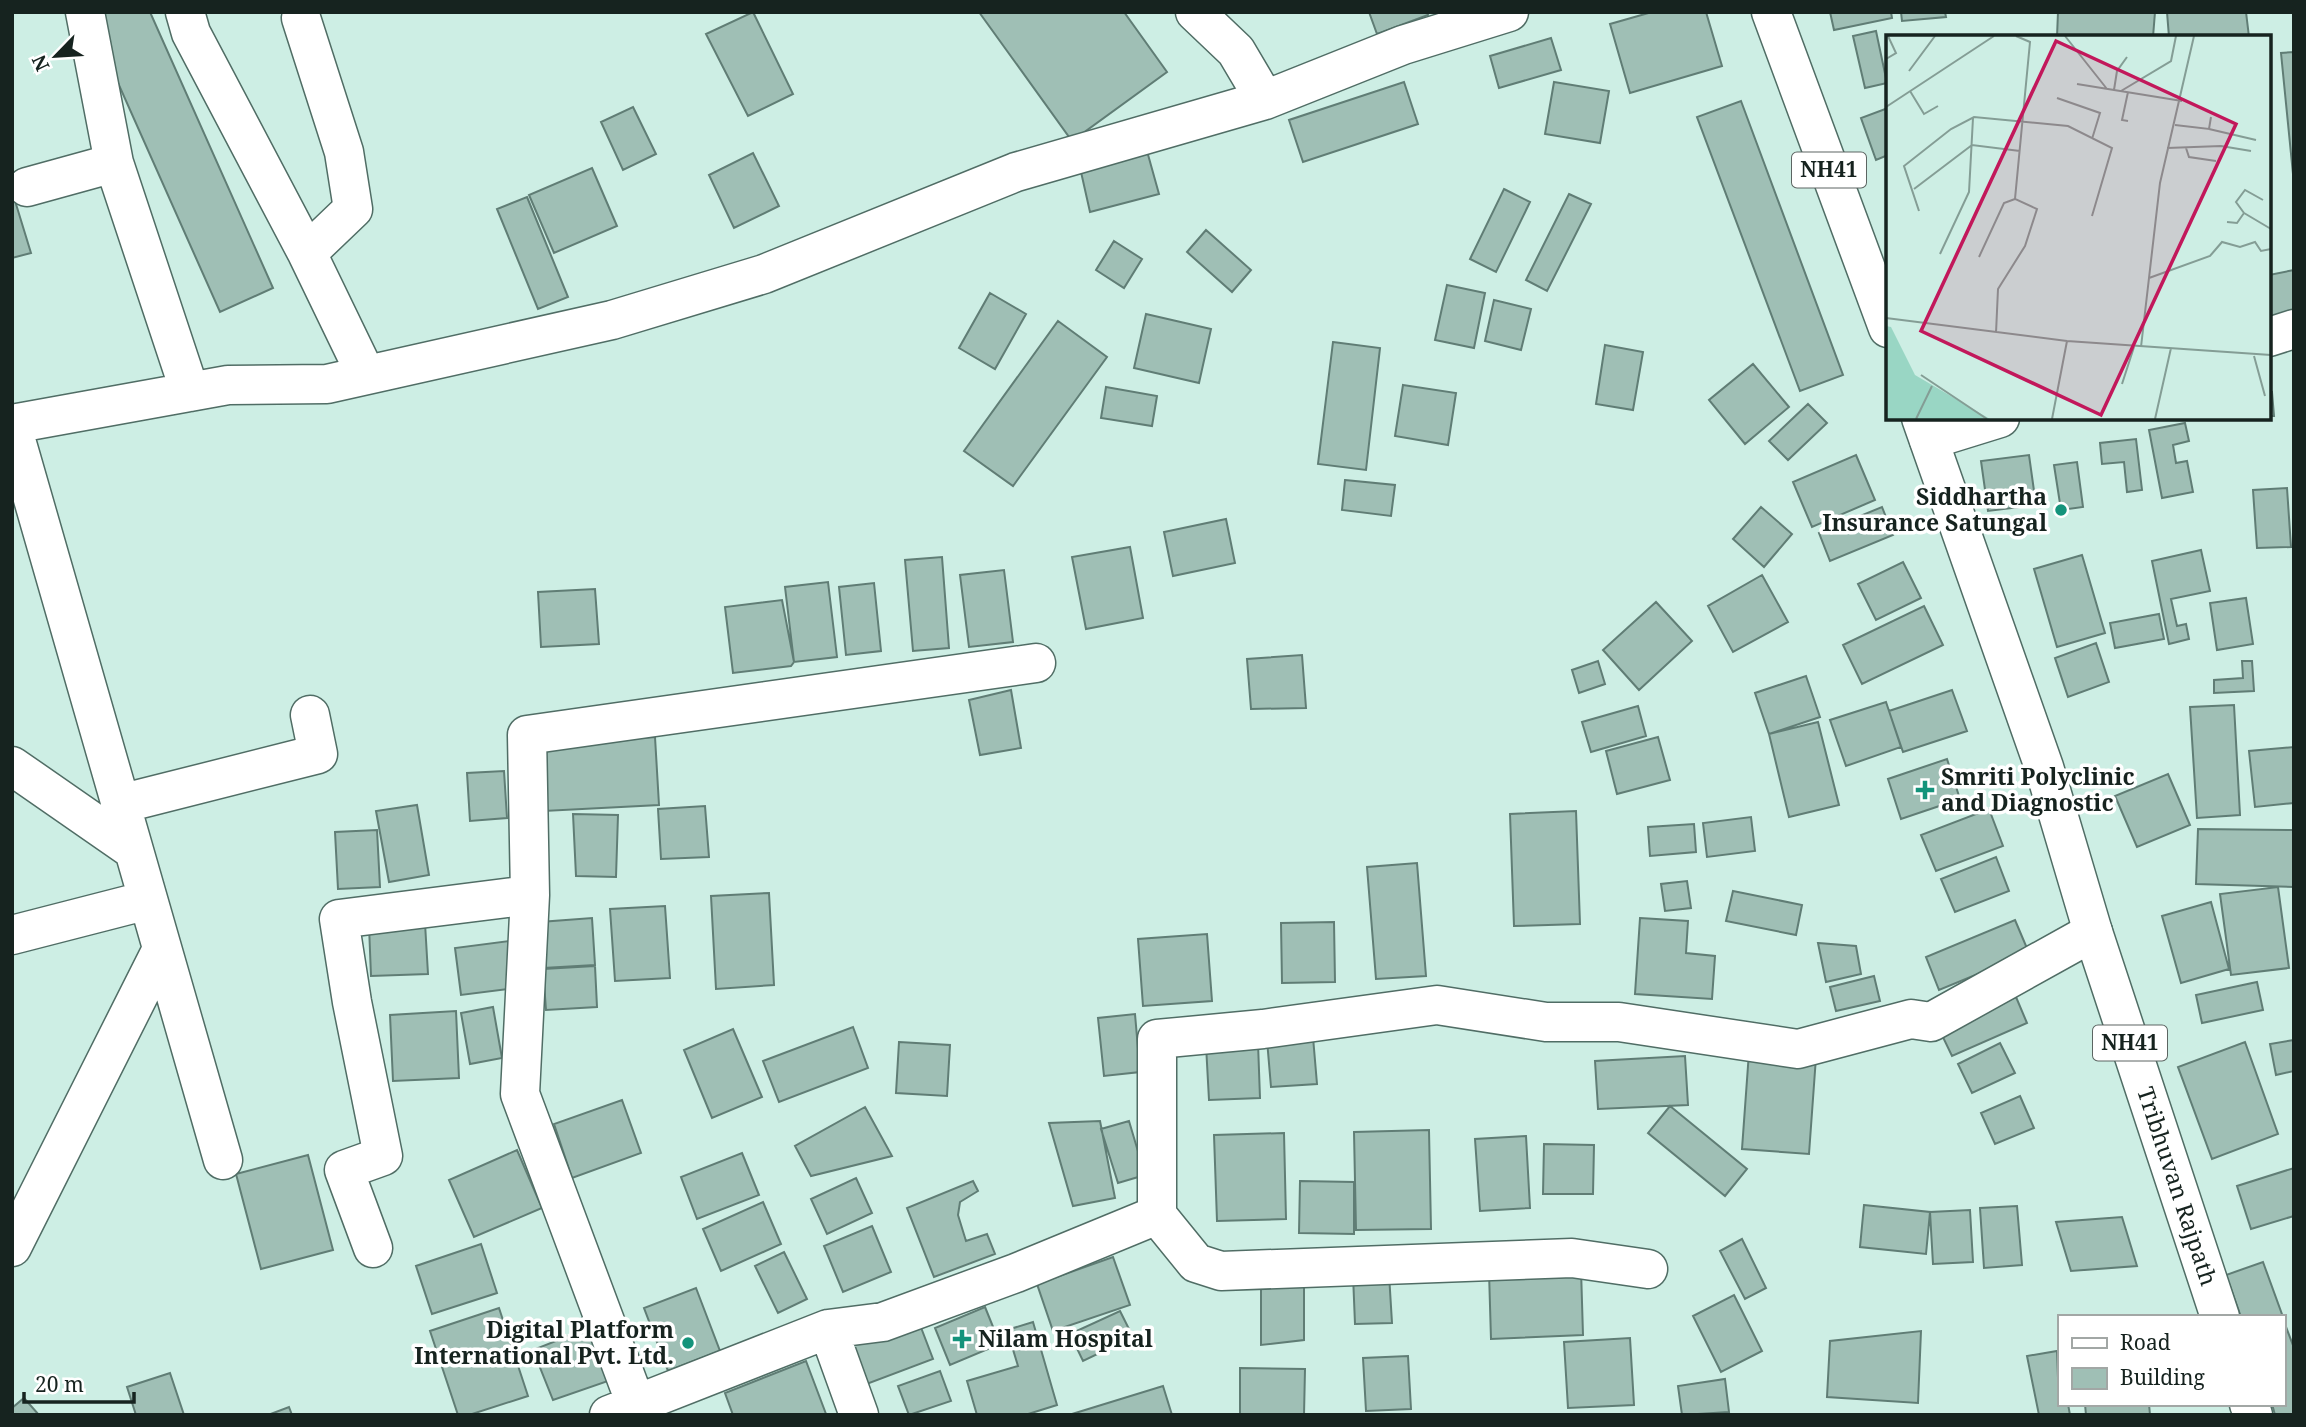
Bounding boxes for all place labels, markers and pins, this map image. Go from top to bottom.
place label: Siddhartha Insurance Satungal [1822,480,2047,538]
marker: Siddhartha Insurance Satungal [2053,502,2069,518]
place label: Smriti Polyclinic and Diagnostic [1941,760,2135,818]
marker: Smriti Polyclinic and Diagnostic [1915,780,1935,800]
place label: Digital Platform International Pvt. Ltd. [414,1313,674,1371]
place label: Nilam Hospital [978,1322,1153,1354]
marker: Nilam Hospital [952,1329,972,1349]
marker: Digital Platform International Pvt. Ltd. [680,1335,696,1351]

